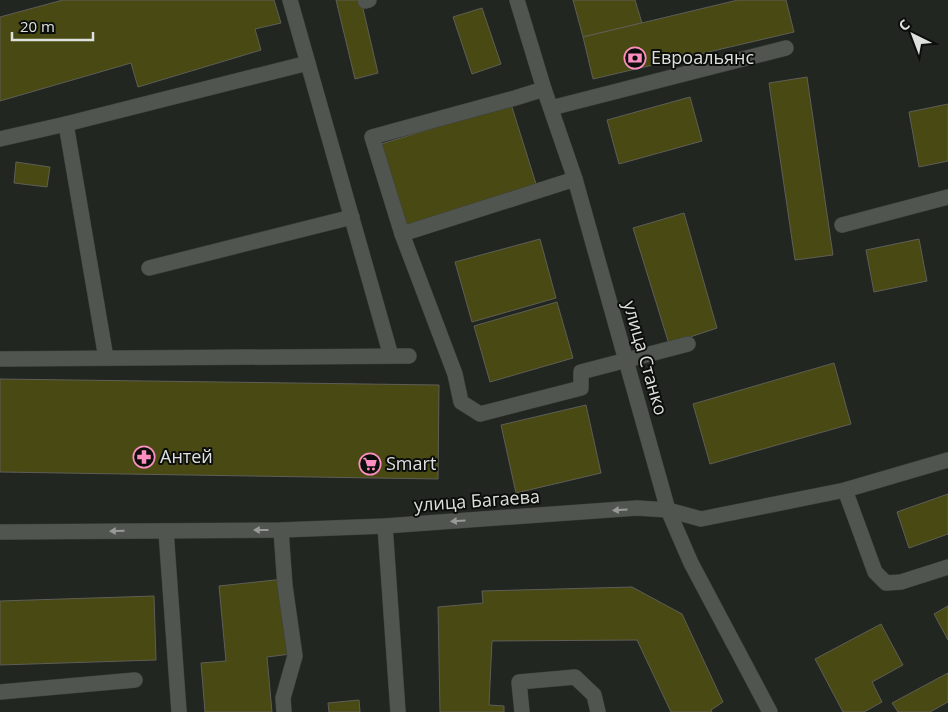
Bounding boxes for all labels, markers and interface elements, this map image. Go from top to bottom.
scale bar [12,10,94,42]
north arrow [888,10,938,60]
text: С [894,15,914,35]
text: 20 m [20,16,55,36]
place label: Евроальянс [651,45,754,69]
bank icon: Евроальянс [623,46,647,70]
street label: улица Станко [618,298,674,418]
place label: Антей [160,444,213,468]
pharmacy icon: Антей [132,445,156,469]
place label: Smart [386,451,436,475]
supermarket icon: Smart [358,452,382,476]
street label: улица Багаева [413,484,541,516]
one-way arrow [612,506,628,514]
one-way arrow [449,518,465,526]
one-way arrow [109,527,125,535]
one-way arrow [252,527,268,535]

